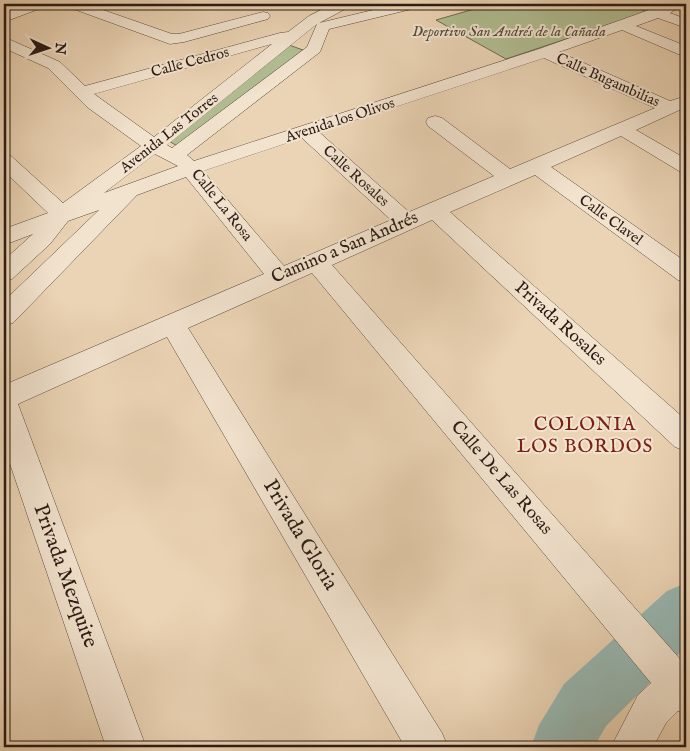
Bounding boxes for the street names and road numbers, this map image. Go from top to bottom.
street label: Calle Cedros [149,42,231,82]
street label: Calle Bugambilias [553,49,663,111]
street label: Avenida Las Torres [115,89,222,178]
street label: Avenida los Olivos [282,93,397,147]
street label: Calle Rosales [319,141,393,211]
street label: Calle La Rosa [187,165,257,245]
street label: Calle Clavel [575,190,647,250]
street label: Camino a San Andrés [268,207,422,289]
street label: Privada Rosales [509,277,611,371]
street label: Calle De Las Rosas [445,416,557,540]
street label: Privada Gloria [256,475,344,596]
street label: Privada Mezquite [26,500,104,652]

